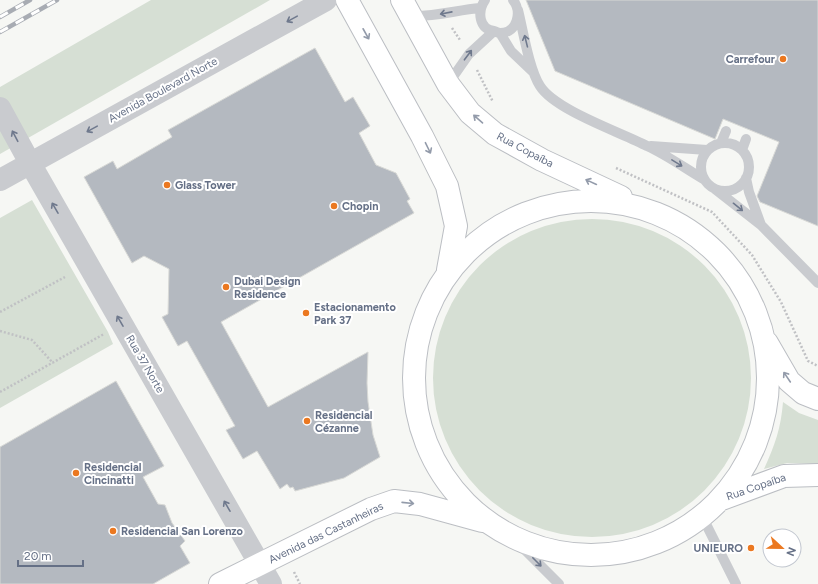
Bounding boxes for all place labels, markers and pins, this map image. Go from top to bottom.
place label: Carrefour [726,53,776,66]
marker: Carrefour [778,54,788,64]
place label: Glass Tower [175,179,237,192]
marker: Glass Tower [162,180,172,190]
place label: Chopin [342,200,378,213]
marker: Chopin [329,201,339,211]
place label: Dubai Design Residence [234,275,301,301]
marker: Dubai Design Residence [221,282,231,292]
place label: Estacionamento Park 37 [314,301,396,327]
marker: Estacionamento Park 37 [301,308,311,318]
place label: Residencial Cézanne [315,409,373,435]
marker: Residencial Cézanne [302,416,312,426]
place label: Residencial Cincinatti [84,461,142,487]
marker: Residencial Cincinatti [71,468,81,478]
place label: Residencial San Lorenzo [121,525,244,538]
marker: Residencial San Lorenzo [108,526,118,536]
place label: UNIEURO [694,542,743,555]
marker: UNIEURO [746,543,756,553]

